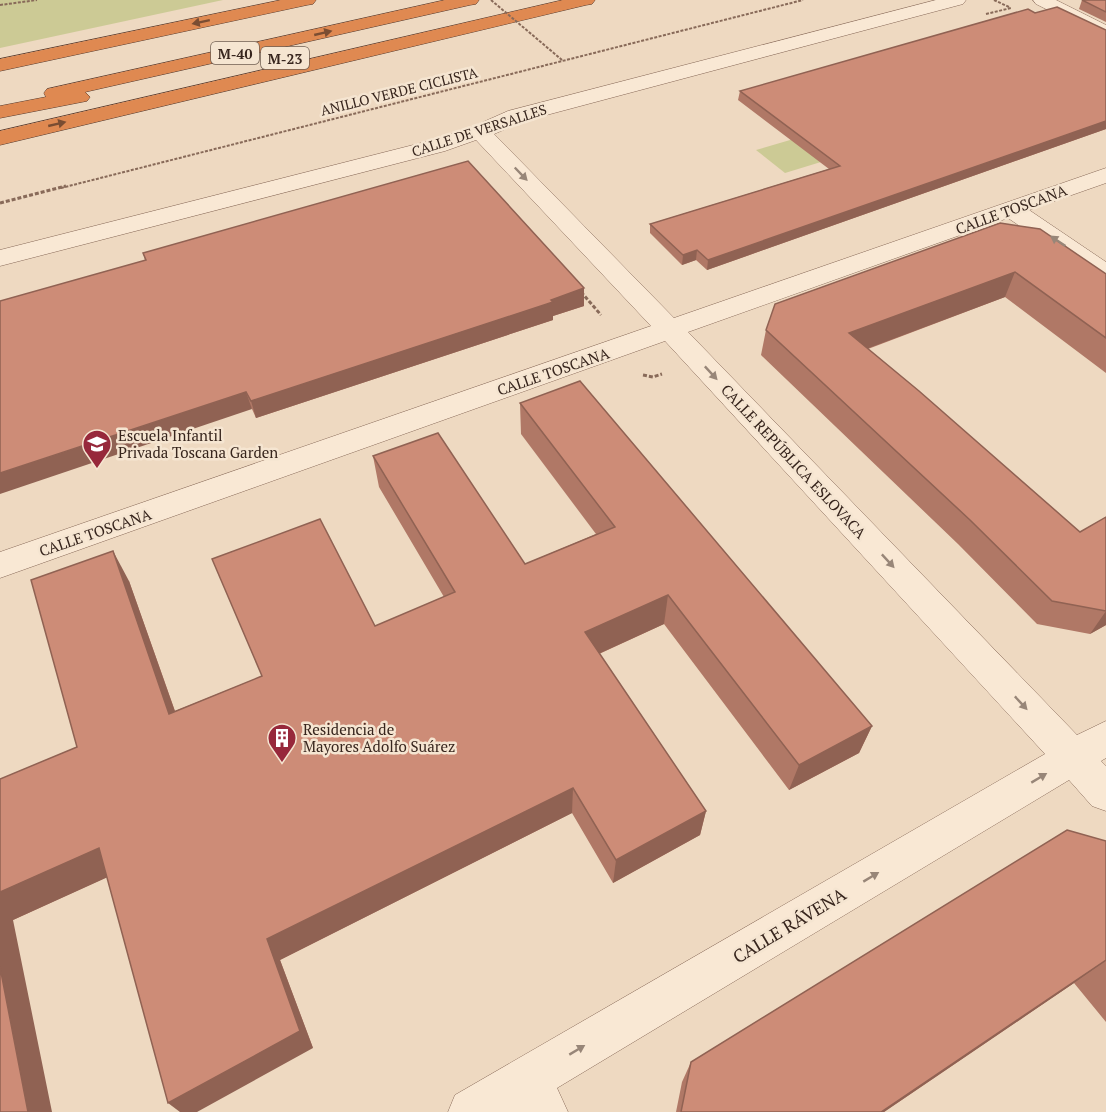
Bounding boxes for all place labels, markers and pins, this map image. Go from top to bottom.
place label: Escuela Infantil Privada Toscana Garden [118,425,278,462]
school or university icon: Escuela Infantil Privada Toscana Garden [81,428,113,470]
place label: Residencia de Mayores Adolfo Suárez [303,719,455,756]
building icon: Residencia de Mayores Adolfo Suárez [266,722,298,764]

